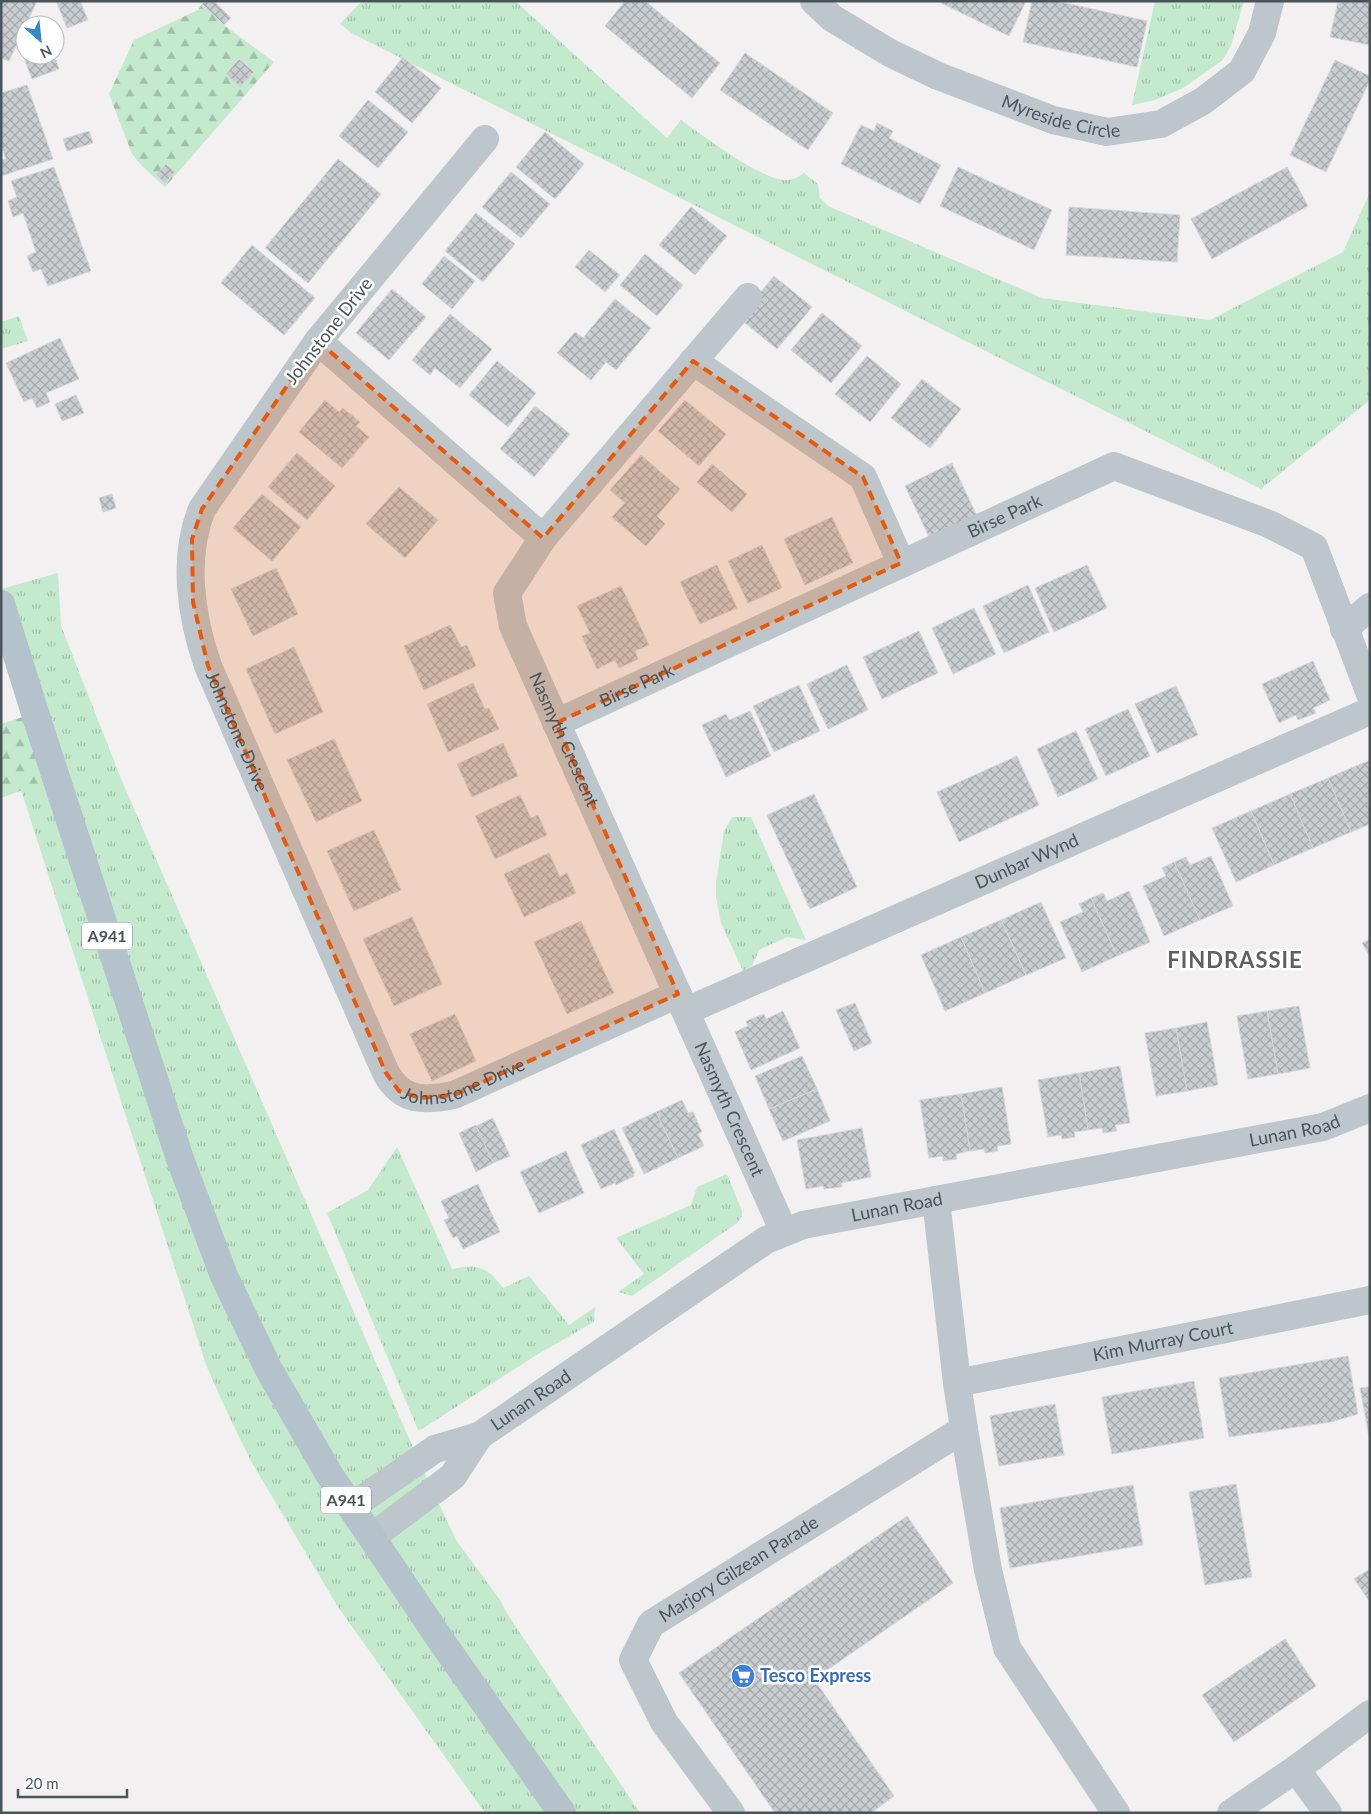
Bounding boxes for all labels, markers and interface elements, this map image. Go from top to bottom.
north arrow [15,15,65,65]
text: N [37,42,55,62]
street label: Myreside Circle [999,89,1122,142]
street label: Johnstone Drive [280,273,377,388]
street label: Birse Park [964,488,1046,542]
street label: Birse Park [596,658,678,711]
street label: Johnstone Drive [202,667,273,795]
street label: Nasmyth Crescent [525,668,605,810]
street label: Dunbar Wynd [971,828,1082,893]
road number: A941 [82,922,132,949]
district label: FINDRASSIE [1167,946,1303,973]
street label: Nasmyth Crescent [690,1038,770,1180]
street label: Johnstone Drive [398,1053,528,1109]
street label: Lunan Road [1247,1109,1343,1151]
street label: Lunan Road [849,1187,944,1226]
street label: Kim Murray Court [1091,1316,1235,1365]
street label: Lunan Road [486,1364,575,1435]
road number: A941 [321,1486,371,1514]
street label: Marjory Gilzean Parade [654,1511,822,1626]
supermarket icon: Tesco Express [730,1663,756,1689]
place label: Tesco Express [760,1664,871,1686]
scale bar [18,1766,126,1798]
text: 20 m [25,1774,59,1792]

